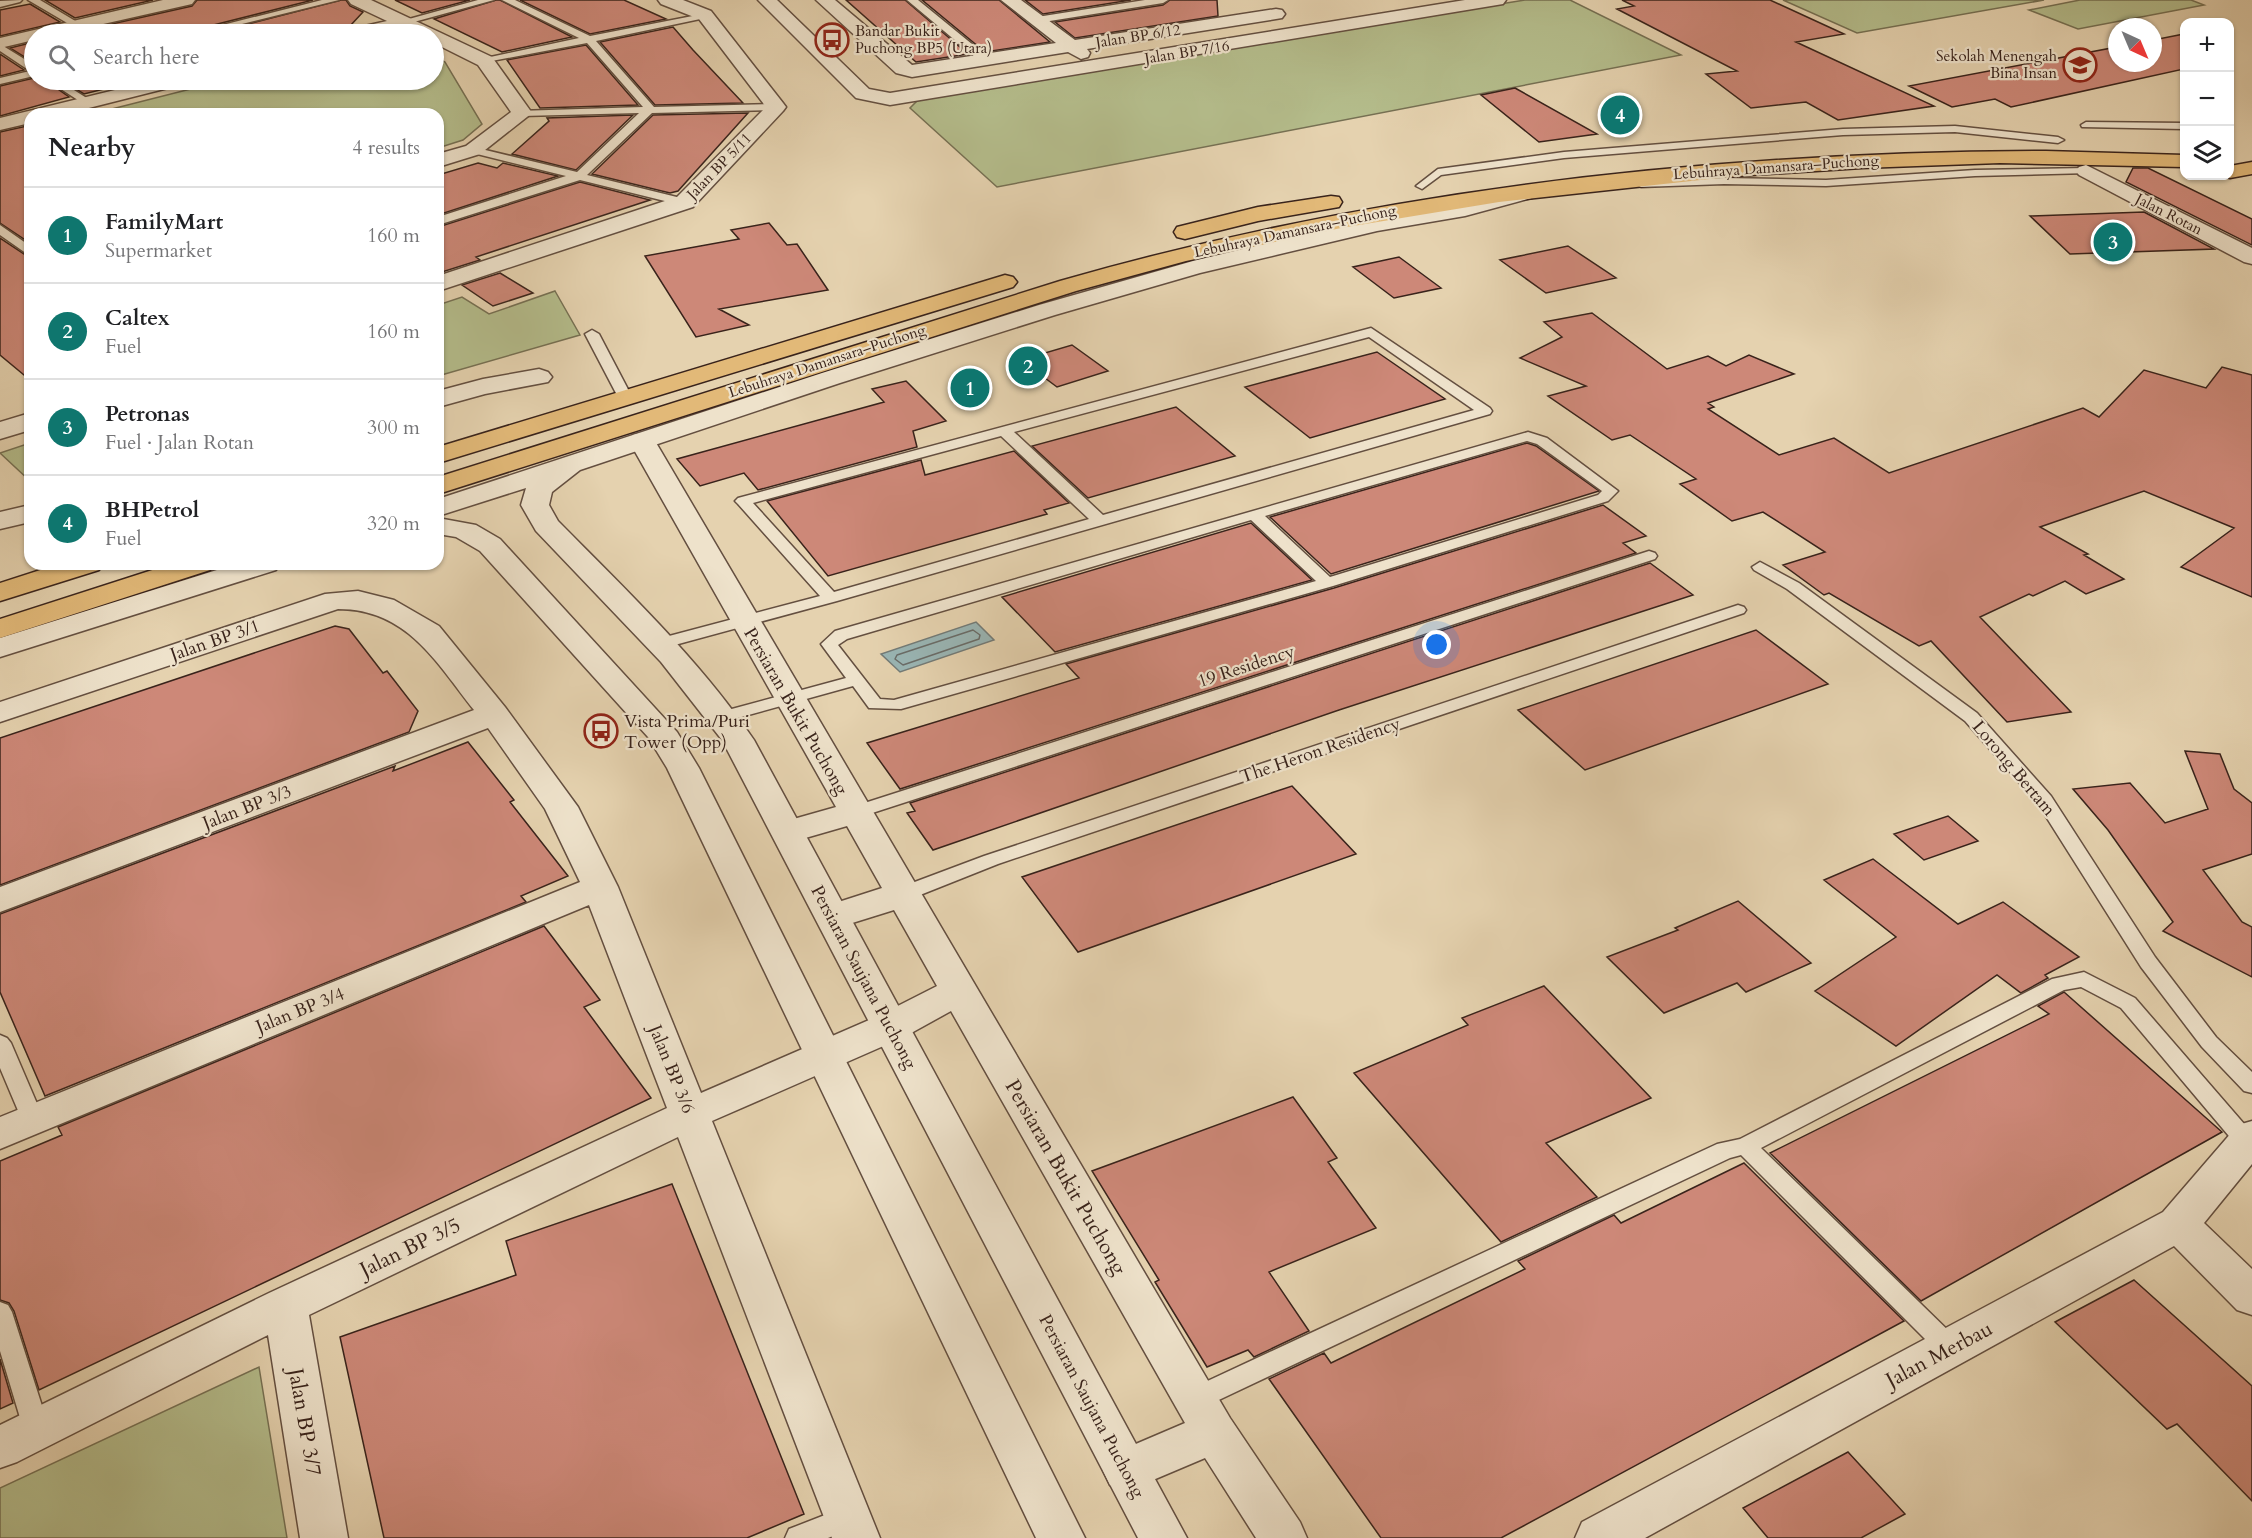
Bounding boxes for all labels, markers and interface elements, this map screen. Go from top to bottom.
north arrow [2108,18,2162,72]
map controls [2180,18,2234,180]
button: + [2180,18,2234,72]
street label: Jalan BP 6/12 [1092,19,1182,53]
place label: Bandar Bukit Puchong BP5 (Utara) [855,21,992,58]
bus stop icon: Bandar Bukit Puchong BP5 (Utara) [814,22,850,58]
search box [24,24,444,90]
street label: Jalan BP 7/16 [1141,35,1231,69]
icon: search [45,41,78,74]
text: Search here [93,42,200,72]
place label: Sekolah Menengah Bina Insan [1936,46,2058,83]
school or university icon: Sekolah Menengah Bina Insan [2062,47,2098,83]
button: − [2180,72,2234,126]
pin: 4 [1600,92,1640,138]
button: layers [2180,126,2234,180]
street label: Jalan BP 5/11 [681,128,756,205]
text: Nearby [48,130,136,165]
text: 4 results [352,134,420,161]
street label: Lebuhraya Damansara–Puchong [1673,150,1880,184]
street label: Jalan Rotan [2130,188,2206,240]
street label: Lebuhraya Damansara–Puchong [1192,200,1398,262]
text: FamilyMart [105,207,223,237]
pin: 3 [2094,220,2132,264]
text: 1 [62,222,73,249]
text: 160 m [367,222,420,249]
text: Supermarket [105,237,212,264]
text: Caltex [105,303,170,333]
text: 2 [62,318,73,345]
text: 160 m [367,318,420,345]
street label: Lebuhraya Damansara–Puchong [726,319,929,402]
text: Fuel [105,333,142,360]
pin: 2 [1008,344,1048,388]
pin: 1 [950,366,990,410]
text: Petronas [105,399,190,429]
text: 3 [62,414,73,441]
text: 300 m [367,414,420,441]
text: Fuel · Jalan Rotan [105,429,254,456]
text: BHPetrol [105,495,199,525]
text: 4 [62,510,73,537]
text: 320 m [367,510,420,537]
text: Fuel [105,525,142,552]
street label: Jalan BP 3/1 [164,613,263,668]
street label: Persiaran Bukit Puchong [737,623,854,800]
your location [1422,630,1451,659]
street label: 19 Residency [1194,639,1298,694]
place label: Vista Prima/Puri Tower (Opp) [624,709,750,755]
street label: The Heron Residency [1237,711,1404,790]
bus stop icon: Vista Prima/Puri Tower (Opp) [583,713,619,749]
street label: Lorong Bertam [1966,715,2062,822]
street label: Jalan BP 3/3 [196,779,295,837]
street label: Persiaran Saujana Puchong [804,881,923,1074]
street label: Jalan BP 3/4 [249,981,348,1041]
street label: Jalan BP 3/6 [641,1018,701,1117]
street label: Persiaran Bukit Puchong [998,1074,1134,1281]
street label: Jalan BP 3/5 [352,1211,465,1286]
street label: Persiaran Saujana Puchong [1032,1310,1151,1503]
street label: Jalan Merbau [1878,1314,1998,1396]
street label: Jalan BP 3/7 [280,1363,328,1478]

